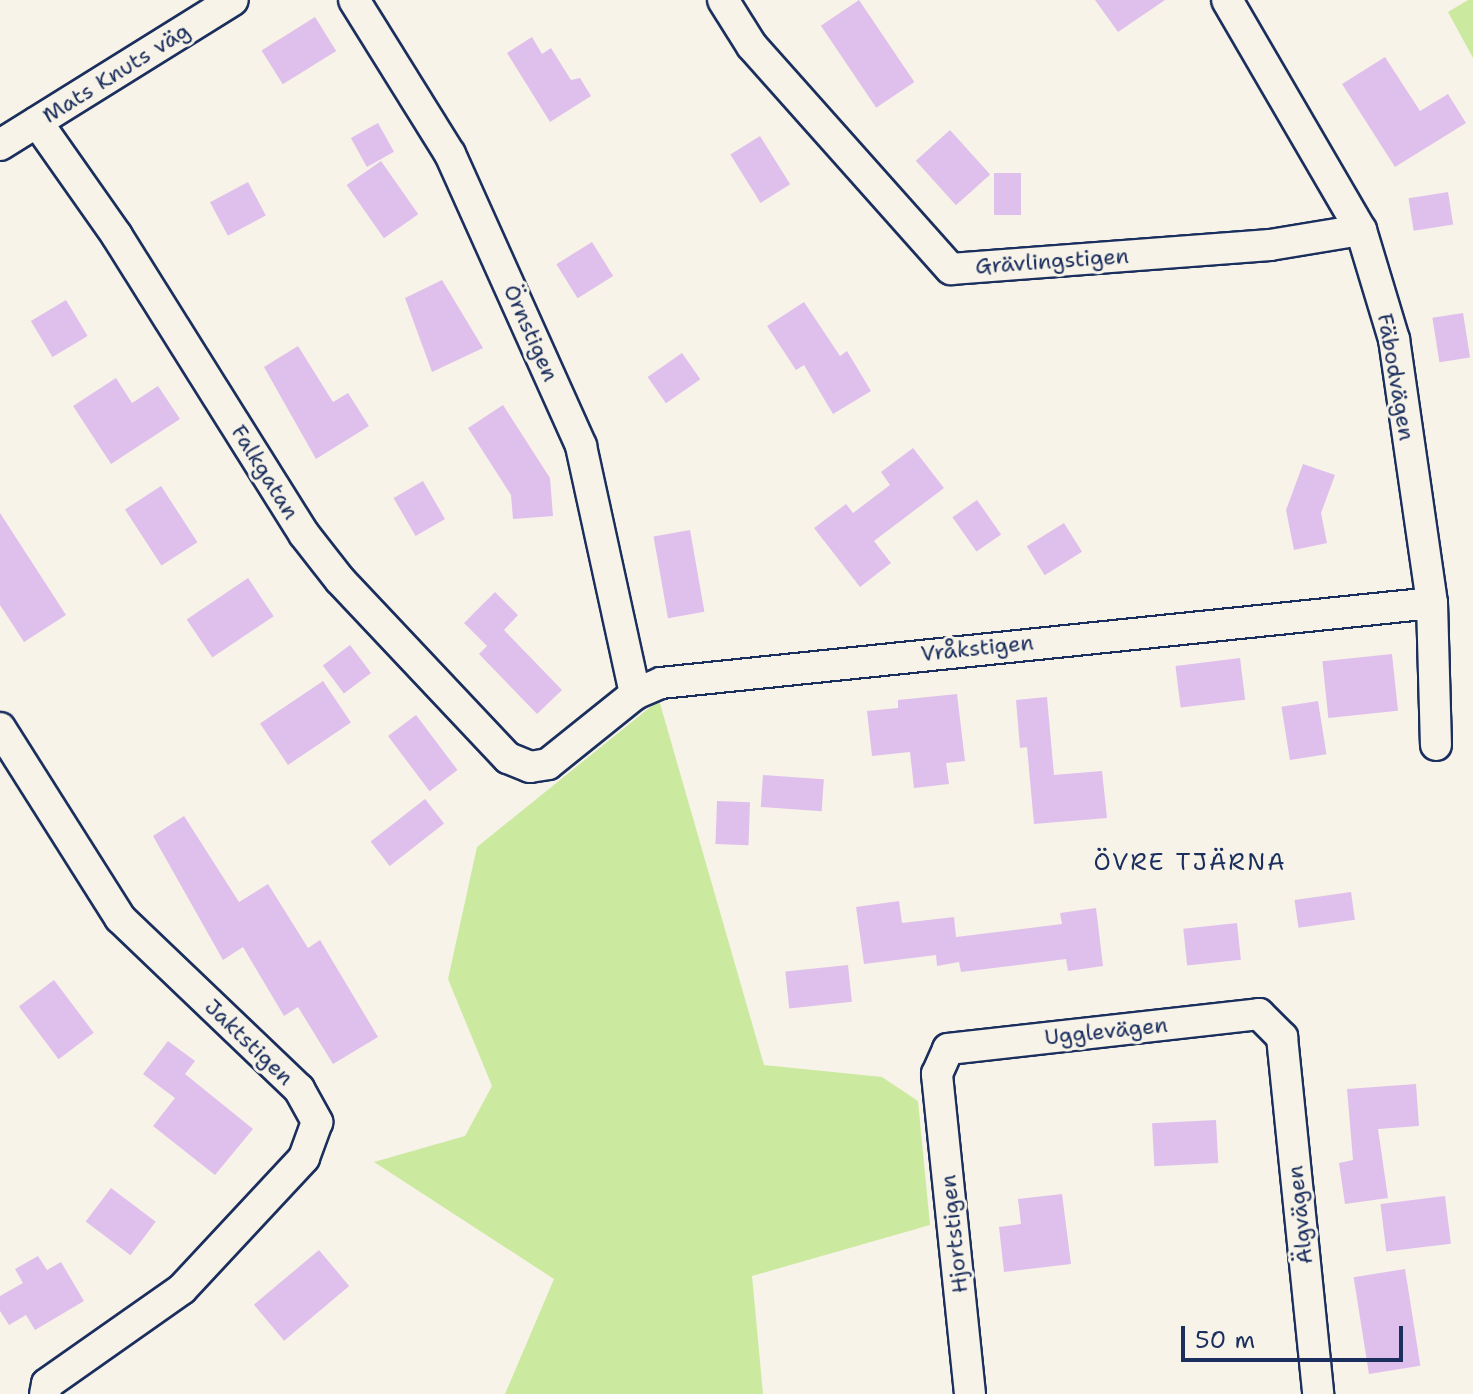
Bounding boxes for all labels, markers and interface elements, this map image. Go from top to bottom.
street label: Mats Knuts väg [38,17,194,129]
street label: Grävlingstigen [974,242,1130,280]
street label: Örnstigen [498,280,564,386]
street label: Fäbodvägen [1372,311,1420,443]
street label: Falkgatan [226,420,304,524]
street label: Vråkstigen [919,629,1035,667]
district label: ÖVRE TJÄRNA [1093,849,1287,877]
street label: Jaktstigen [199,993,299,1091]
street label: Ugglevägen [1043,1011,1169,1051]
street label: Älgvägen [1282,1164,1318,1266]
street label: Hjortstigen [935,1173,973,1295]
scale bar [1185,1310,1407,1360]
text: 50 m [1195,1324,1255,1356]

